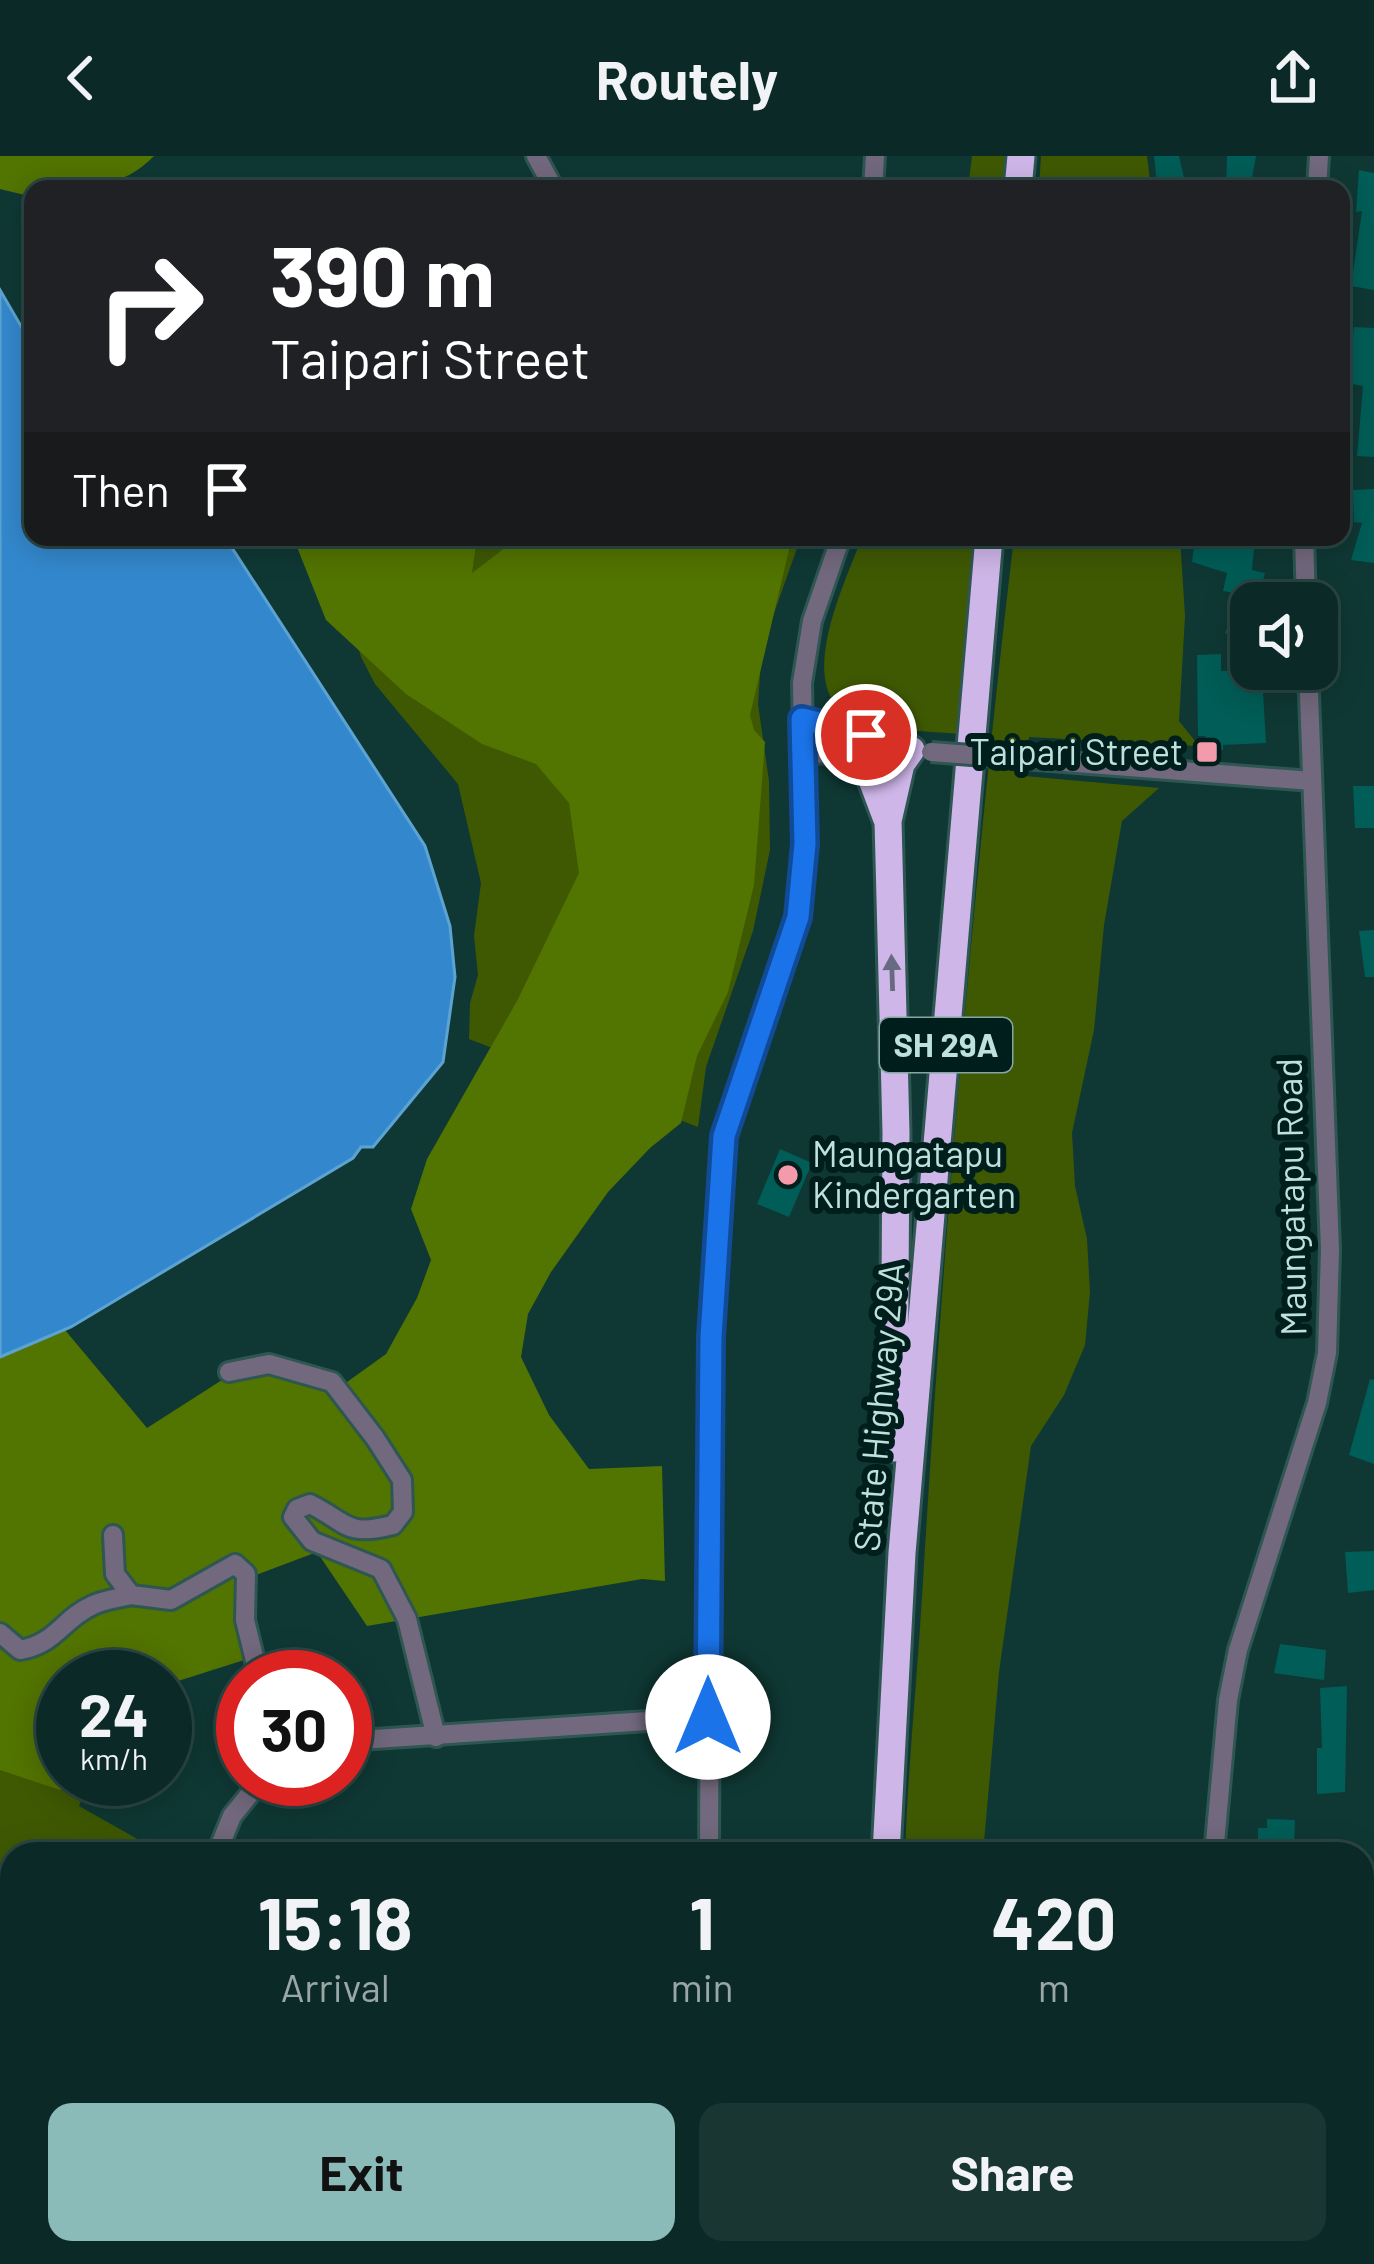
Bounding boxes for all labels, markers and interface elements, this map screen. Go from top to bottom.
icon: back [48,45,114,111]
icon: share [1260,45,1326,111]
text: Routely [596,46,778,111]
text: 390 m [270,223,495,324]
icon: right [72,228,228,384]
text: Taipari Street [270,325,590,390]
icon: arrive [194,456,260,522]
text: Then [72,462,170,516]
map controls [1230,582,1338,690]
button: sound [1230,582,1338,690]
pin [815,684,917,786]
icon: arrive [833,702,899,768]
place label: Taipari Street [969,729,1183,772]
marker: Taipari Street [1194,739,1220,765]
one-way arrow [882,953,901,991]
road number: SH 29A [880,1018,1012,1072]
street label: Maungatapu Road [1266,1058,1313,1336]
place label: Maungatapu Kindergarten [812,1131,1016,1215]
marker: Maungatapu Kindergarten [775,1162,801,1188]
street label: State Highway 29A [843,1261,912,1553]
speed limit sign: 30 [216,1650,372,1806]
position arrow [645,1654,771,1780]
text: 24 [79,1677,149,1749]
text: km/h [80,1740,148,1776]
text: 15:18 [258,1878,413,1964]
text: 1 [689,1878,715,1964]
text: 420 [991,1878,1116,1964]
text: Arrival [281,1963,390,2010]
text: min [670,1963,734,2010]
text: m [1038,1963,1070,2010]
button: Exit [48,2103,675,2241]
button: Share [699,2103,1326,2241]

